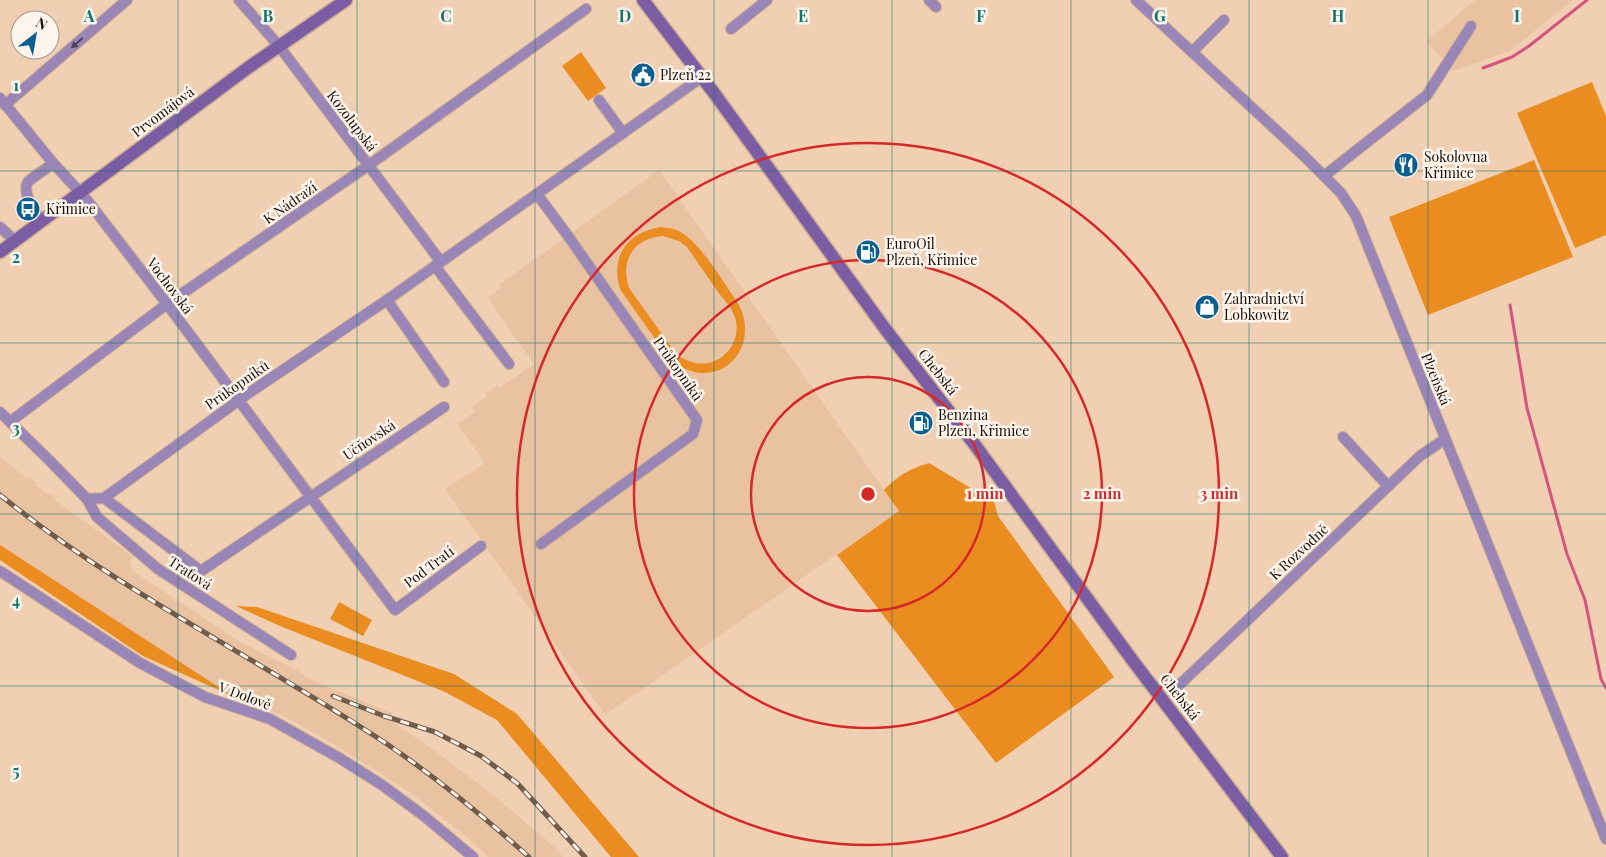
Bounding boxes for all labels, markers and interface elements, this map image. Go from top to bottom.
text: A [83,5,95,26]
text: B [263,5,274,26]
text: C [440,5,452,26]
text: D [619,5,631,26]
text: E [798,5,808,26]
text: F [976,5,986,26]
text: G [1154,5,1166,26]
text: H [1332,5,1345,26]
text: I [1514,5,1520,26]
north arrow [10,10,60,60]
text: N [33,13,51,34]
one-way arrow [71,37,83,48]
public building icon: Plzeň 22 [630,62,656,88]
place label: Plzeň 22 [660,65,711,84]
text: 1 [13,74,19,95]
street label: Prvomájová [128,82,198,141]
street label: Kozolupská [323,86,382,155]
place label: Sokolovna Křimice [1424,147,1488,182]
restaurant icon: Sokolovna Křimice [1393,152,1419,178]
street label: K Nádraží [259,177,320,228]
bus stop icon: Křimice [15,196,41,222]
place label: Křimice [46,199,96,218]
place label: EuroOil Plzeň, Křimice [886,234,977,269]
fuel station icon: EuroOil Plzeň, Křimice [855,239,881,265]
text: 2 [12,246,20,267]
street label: Vochovská [142,253,198,318]
place label: Zahradnictví Lobkowitz [1224,289,1304,324]
shop icon: Zahradnictví Lobkowitz [1194,294,1220,320]
street label: Průkopníků [649,333,707,404]
street label: Chebská [914,345,962,399]
street label: Plzeňská [1417,350,1456,408]
street label: Průkopníků [201,356,272,414]
place label: Benzina Plzeň, Křimice [938,405,1029,440]
fuel station icon: Benzina Plzeň, Křimice [908,410,934,436]
street label: Učňovská [339,415,399,464]
text: 3 [12,417,20,438]
text: 1 min [967,483,1004,503]
text: 2 min [1083,483,1122,503]
text: 3 min [1200,483,1239,503]
centre of rings [859,485,877,503]
street label: K Rozvodně [1265,519,1332,584]
street label: Pod Tratí [400,542,458,592]
street label: Traťová [165,551,216,594]
text: 4 [12,589,20,610]
street label: Chebská [1156,670,1204,724]
street label: V Dolově [215,677,274,714]
text: 5 [12,760,20,781]

